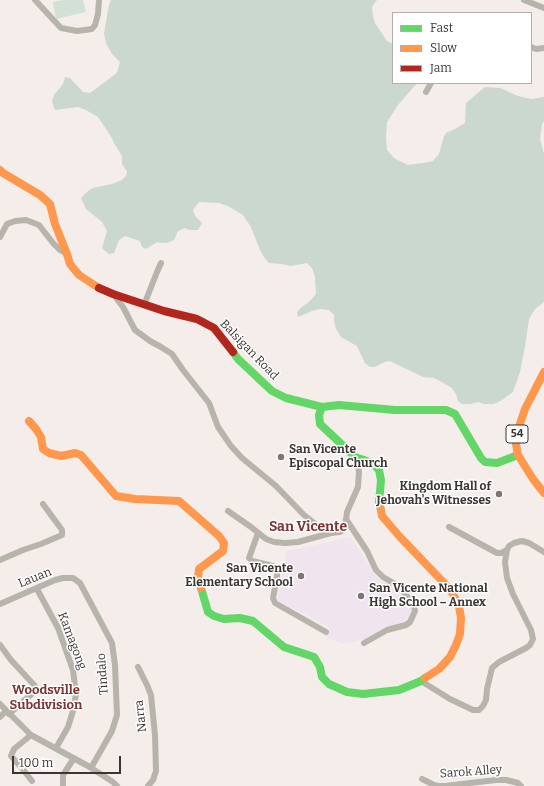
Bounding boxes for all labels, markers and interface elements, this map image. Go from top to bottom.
legend [392,12,532,84]
text: Fast [430,21,453,35]
text: Slow [430,41,457,55]
text: Jam [430,61,452,75]
street label: Balsigan Road [217,317,281,383]
road number: 54 [506,425,528,443]
place label: San Vicente Episcopal Church [289,443,388,471]
marker: San Vicente Episcopal Church [276,452,286,462]
place label: Kingdom Hall of Jehovah's Witnesses [377,480,491,508]
marker: Kingdom Hall of Jehovah's Witnesses [494,489,504,499]
district label: San Vicente [269,519,347,535]
place label: San Vicente Elementary School [185,562,293,590]
street label: Lauan [16,565,54,591]
marker: San Vicente Elementary School [296,571,306,581]
place label: San Vicente National High School – Annex [369,582,488,610]
marker: San Vicente National High School – Annex [356,591,366,601]
street label: Kamagong [54,610,90,672]
street label: Tindalo [94,653,112,695]
district label: Woodsville Subdivision [10,682,82,713]
street label: Narra [132,699,150,733]
scale bar [14,748,123,774]
text: 100 m [19,756,53,770]
street label: Sarok Alley [439,763,503,781]

